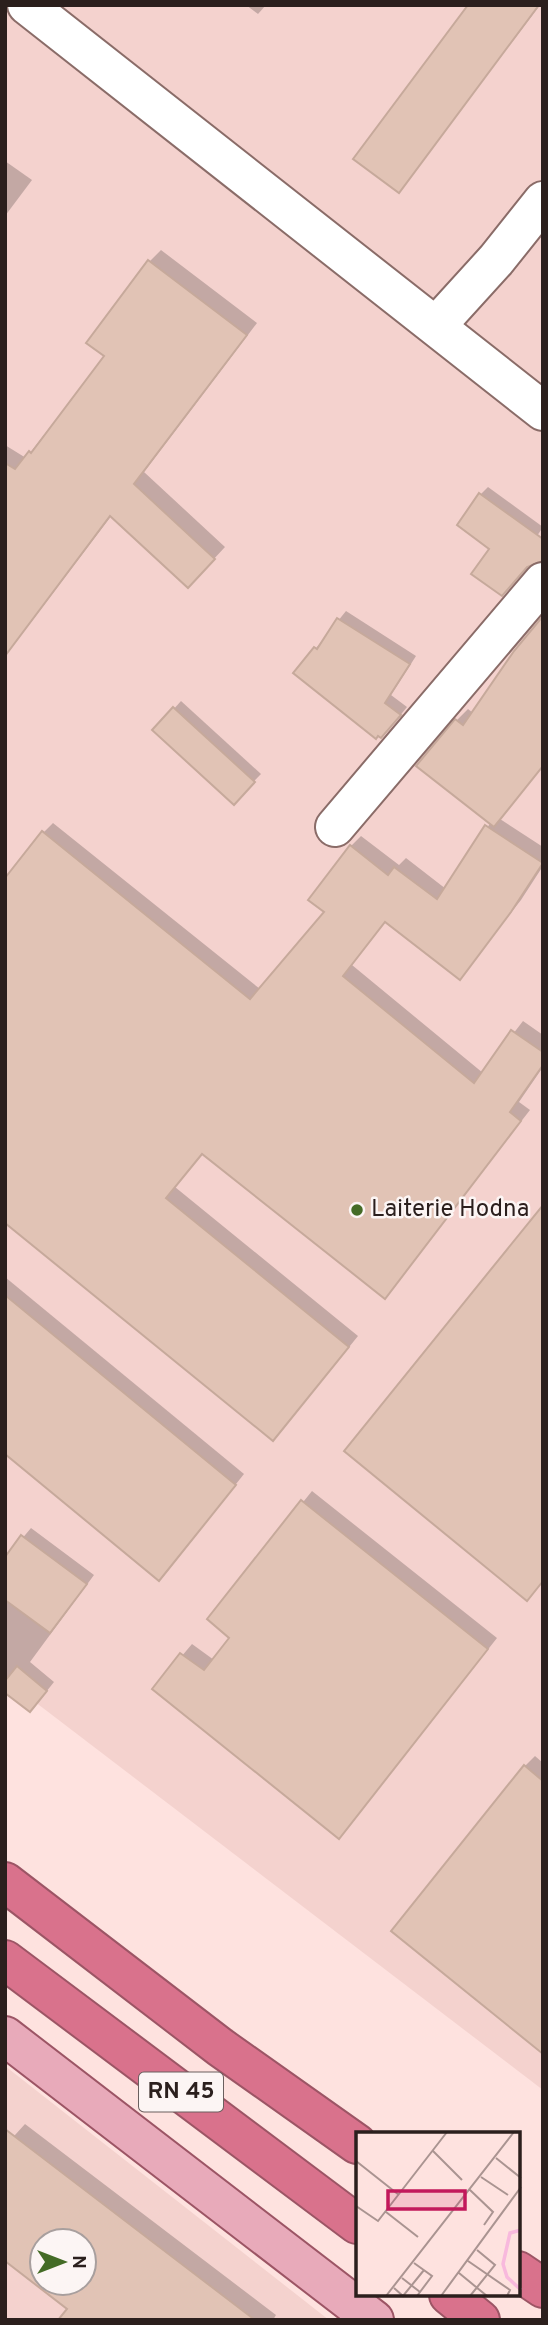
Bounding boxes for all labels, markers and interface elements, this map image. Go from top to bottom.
place label: Laiterie Hodna [371,1195,529,1225]
marker: Laiterie Hodna [349,1202,365,1218]
road number: RN 45 [139,2072,223,2112]
inset map [356,2132,520,2297]
north arrow [28,2227,98,2297]
text: N [66,2255,90,2269]

